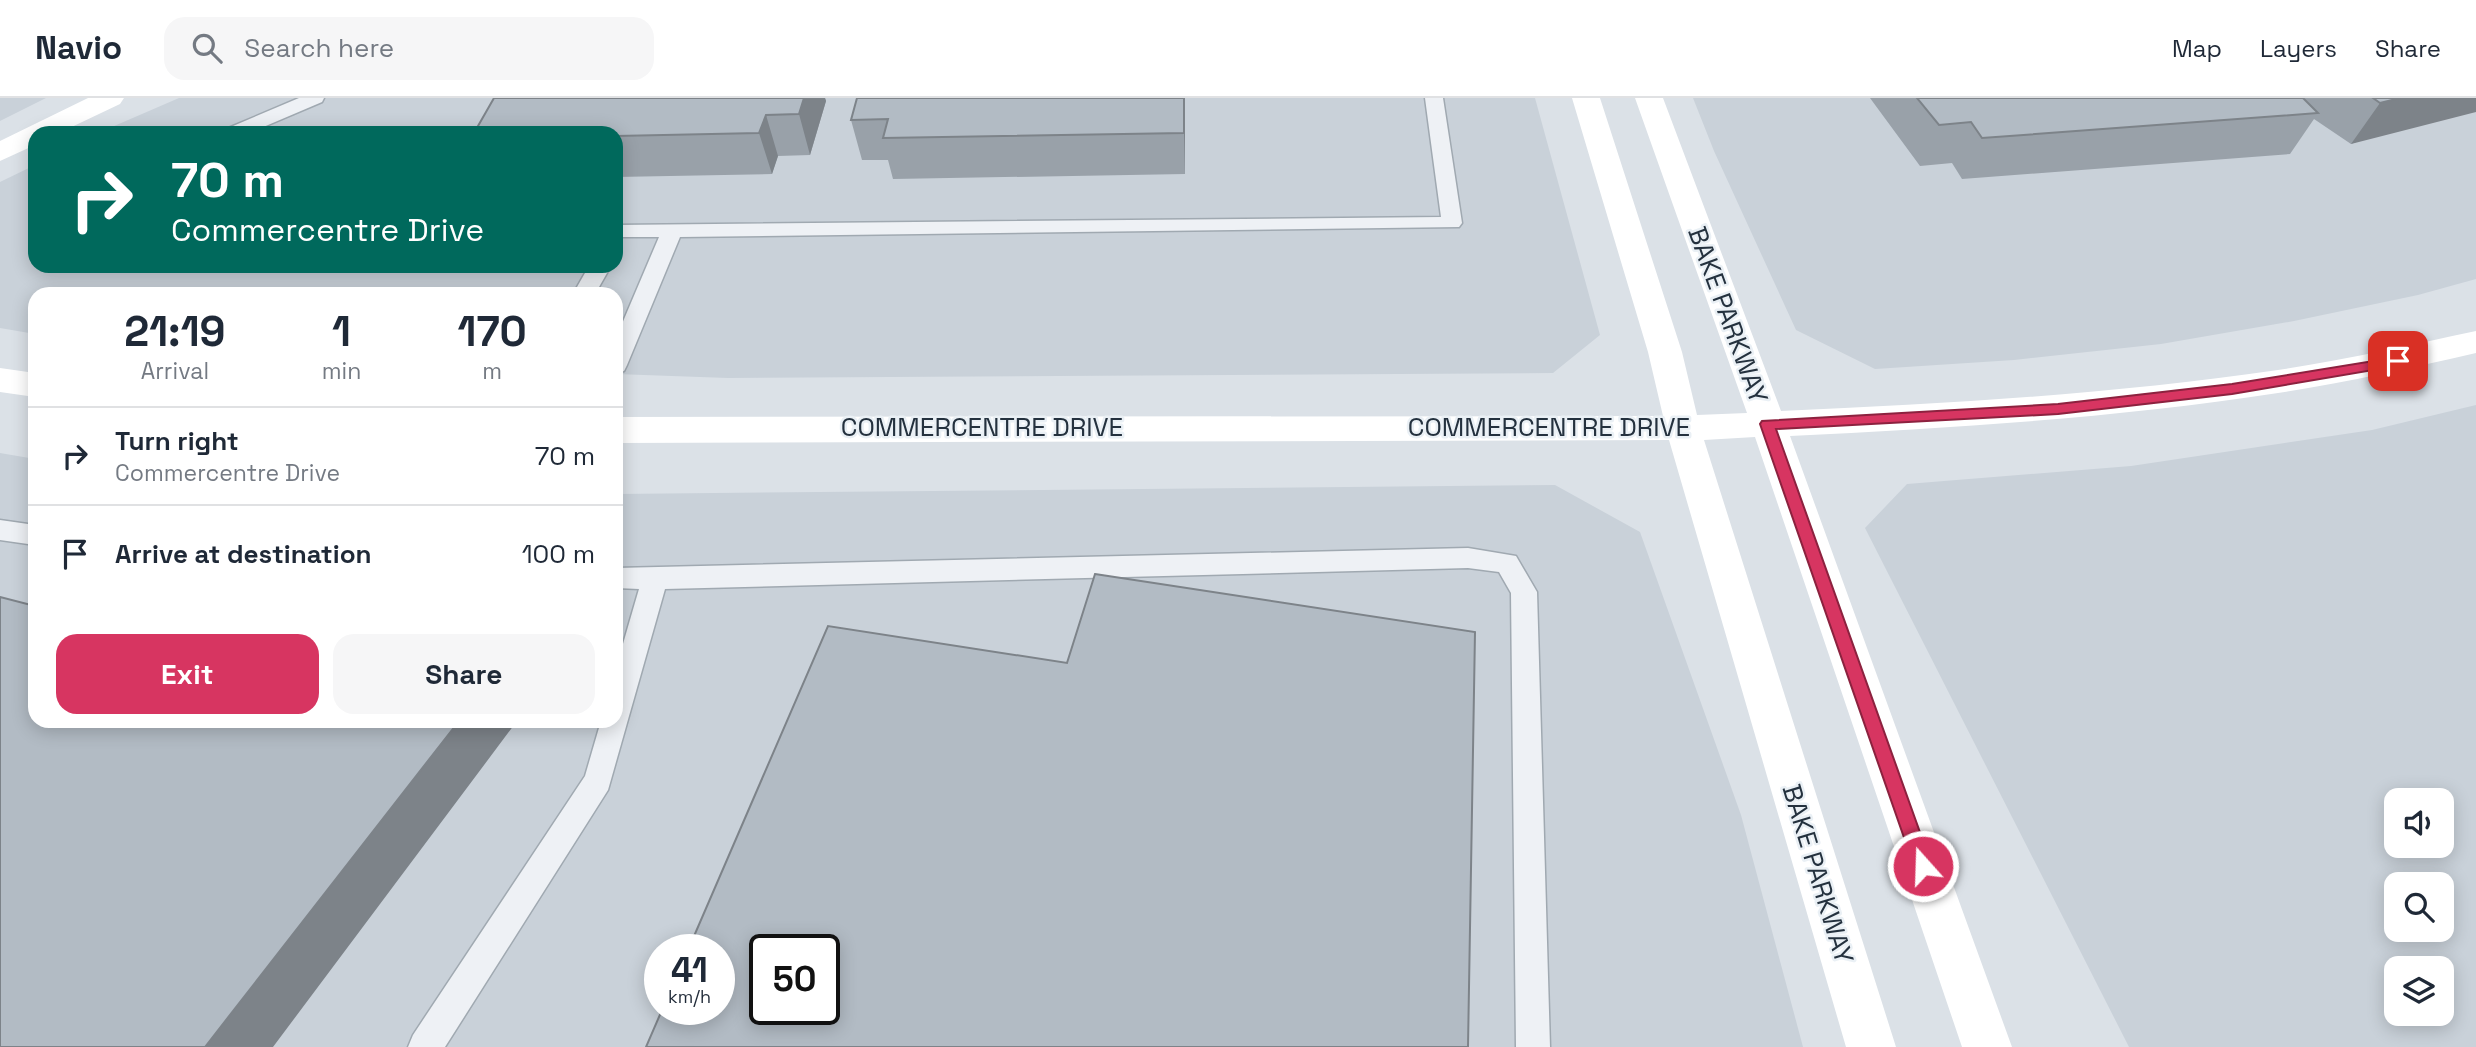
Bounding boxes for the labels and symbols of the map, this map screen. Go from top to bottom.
street label: BAKE PARKWAY [1680,222,1776,408]
pin [2368,331,2428,391]
street label: COMMERCENTRE DRIVE [841,410,1123,444]
street label: COMMERCENTRE DRIVE [1408,410,1690,444]
street label: BAKE PARKWAY [1775,780,1861,968]
position arrow [1886,829,1960,903]
speed limit sign: 50 [749,934,840,1025]

